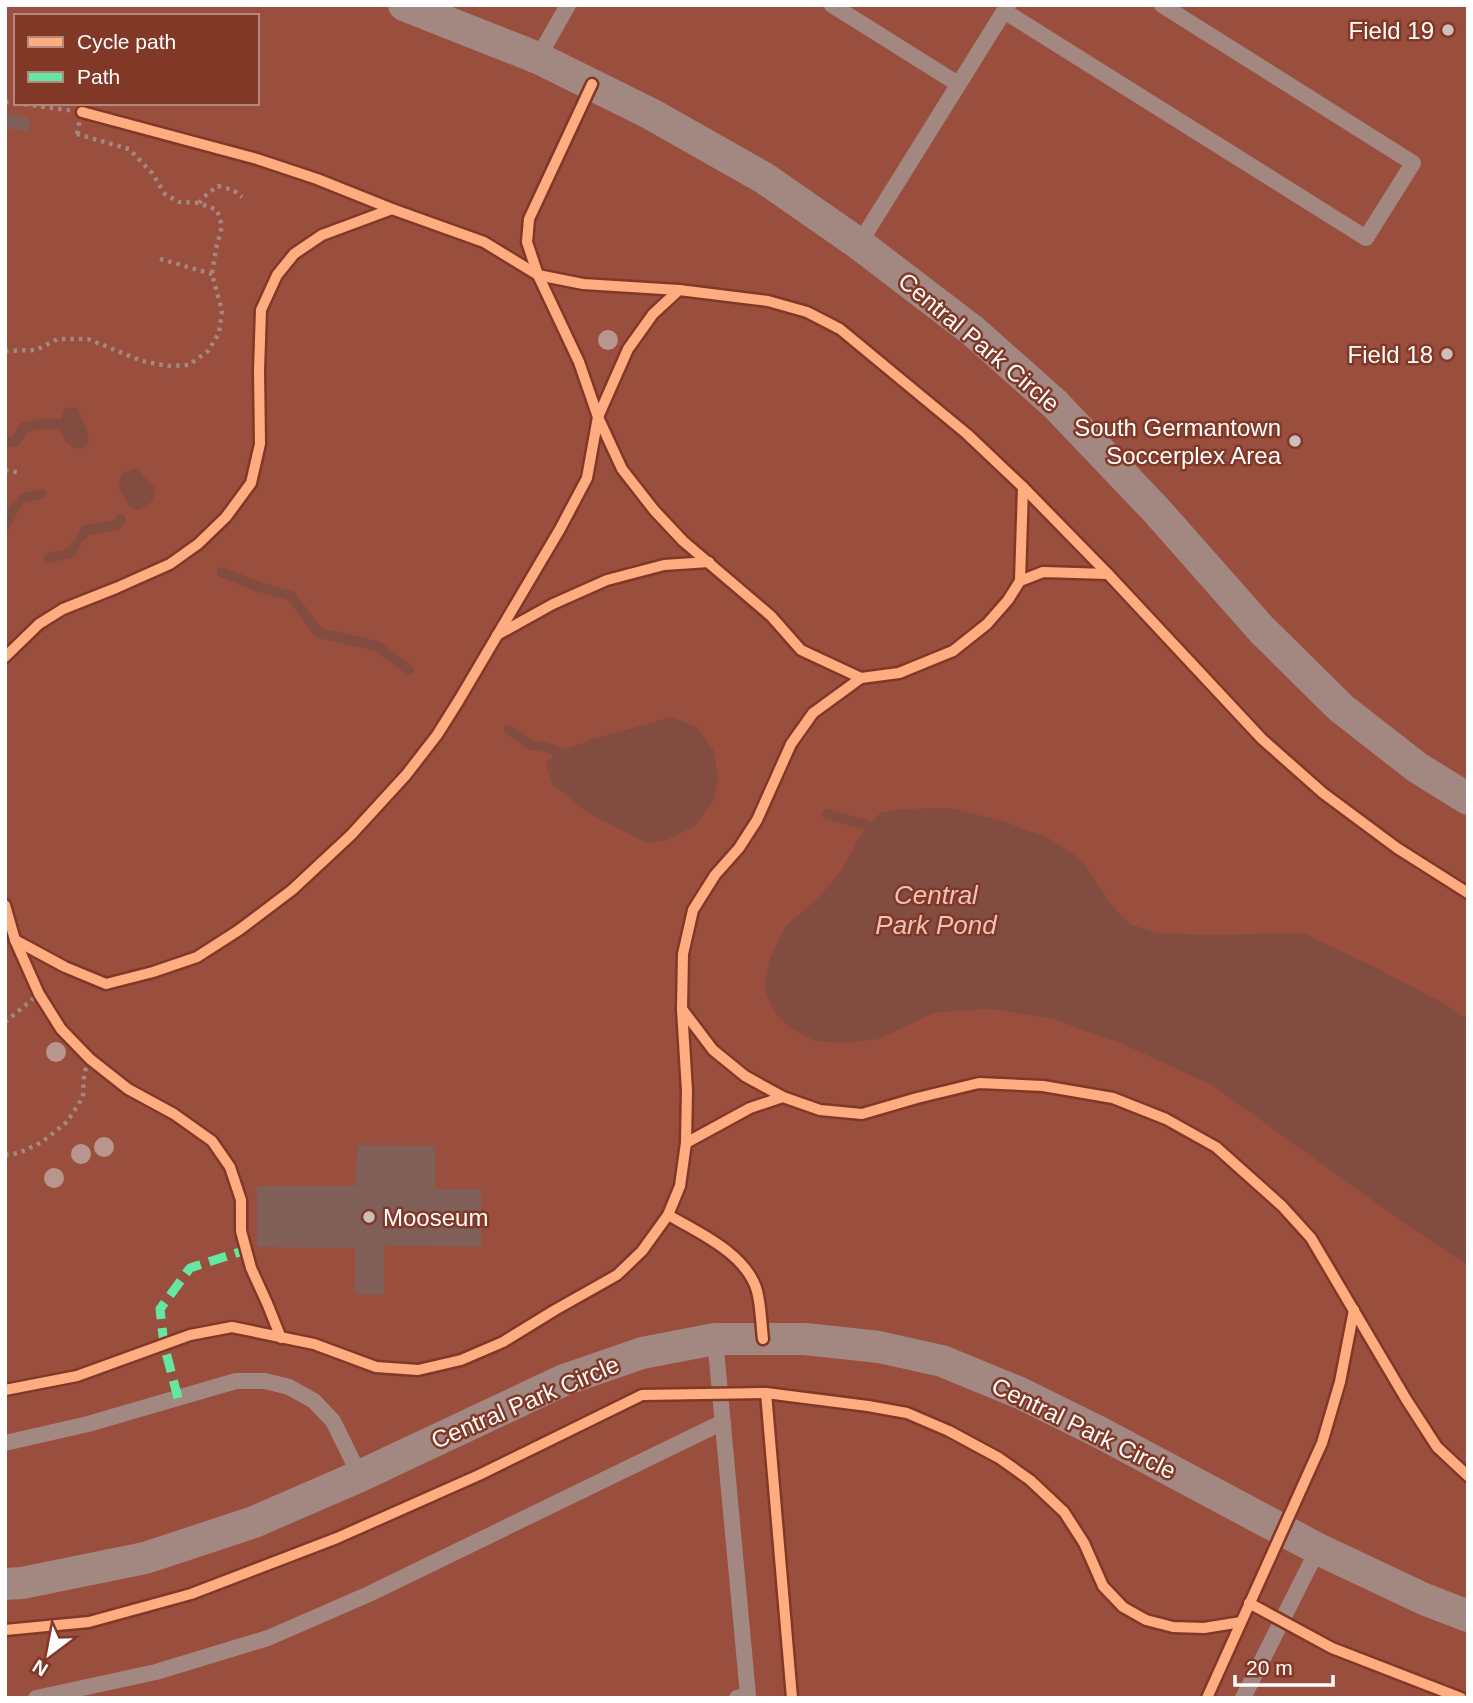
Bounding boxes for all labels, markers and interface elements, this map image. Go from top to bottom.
legend [14,14,259,105]
place label: Field 19 [1349,17,1434,44]
marker: Field 19 [1440,22,1456,38]
text: Cycle path [77,30,176,53]
text: Path [77,65,120,88]
street label: Central Park Circle [893,267,1065,417]
place label: Field 18 [1348,341,1433,368]
marker: Field 18 [1439,346,1455,362]
place label: South Germantown Soccerplex Area [1074,414,1282,469]
marker: South Germantown Soccerplex Area [1287,433,1303,449]
water label: Central Park Pond [875,880,998,940]
place label: Mooseum [383,1204,488,1231]
marker: Mooseum [361,1209,377,1225]
street label: Central Park Circle [427,1350,623,1454]
street label: Central Park Circle [988,1372,1180,1484]
north arrow [14,1619,84,1689]
scale bar [1235,1644,1333,1688]
text: N [29,1655,52,1681]
text: 20 m [1246,1656,1293,1679]

